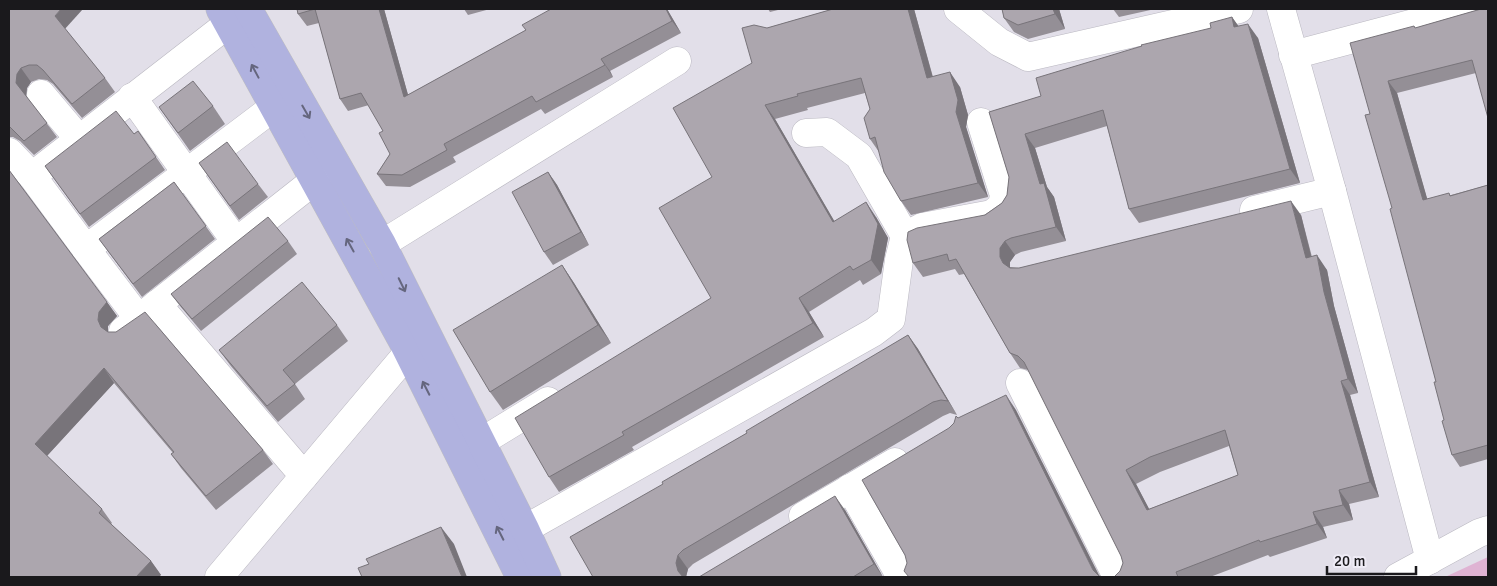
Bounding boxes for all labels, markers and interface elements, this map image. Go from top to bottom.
one-way arrow [250,64,260,79]
one-way arrow [302,104,312,119]
one-way arrow [345,237,355,252]
one-way arrow [398,277,407,292]
one-way arrow [421,381,431,396]
one-way arrow [494,526,504,541]
scale bar [1327,544,1416,576]
text: 20 m [1334,552,1365,570]

